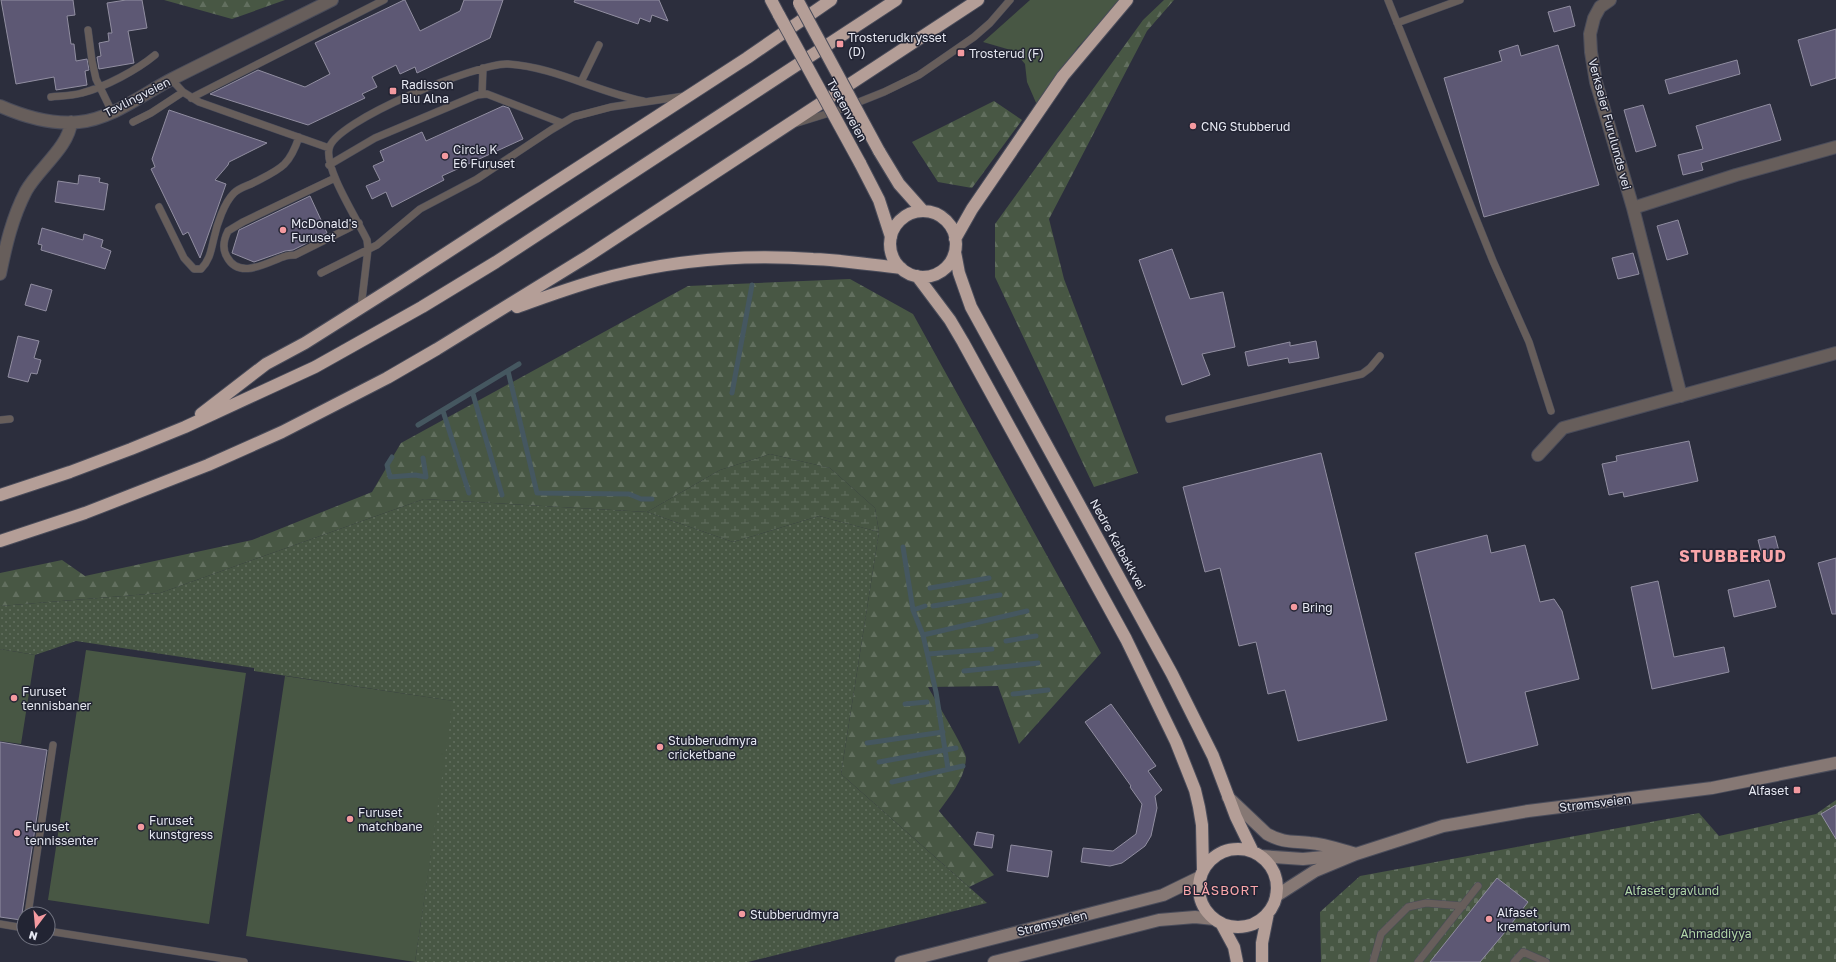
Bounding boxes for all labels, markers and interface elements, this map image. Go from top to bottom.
place label: Trosterudkrysset (D) [848,30,947,59]
marker: Trosterudkrysset (D) [835,39,845,49]
place label: Trosterud (F) [969,46,1044,61]
marker: Trosterud (F) [956,48,966,58]
street label: Verkseier Furulunds vei [1585,57,1635,191]
street label: Tevlingveien [101,74,173,120]
street label: Tvetenveien [824,76,870,144]
place label: Radisson Blu Alna [401,77,454,106]
marker: Radisson Blu Alna [388,86,398,96]
place label: CNG Stubberud [1201,119,1290,134]
marker: CNG Stubberud [1188,121,1198,131]
place label: Circle K E6 Furuset [453,142,515,171]
marker: Circle K E6 Furuset [440,151,450,161]
place label: McDonald's Furuset [291,216,358,245]
marker: McDonald's Furuset [278,225,288,235]
street label: Nedre Kalbakkvei [1087,496,1149,592]
district label: STUBBERUD [1679,546,1787,566]
place label: Bring [1302,600,1333,615]
marker: Bring [1289,602,1299,612]
place label: Furuset tennisbaner [22,684,92,713]
marker: Furuset tennisbaner [9,693,19,703]
place label: Stubberudmyra cricketbane [668,733,757,762]
marker: Stubberudmyra cricketbane [655,742,665,752]
place label: Alfaset [1749,783,1789,798]
marker: Alfaset [1792,785,1802,795]
street label: Strømsveien [1558,791,1632,815]
place label: Furuset matchbane [358,805,423,834]
place label: Furuset kunstgress [149,813,213,842]
marker: Furuset matchbane [345,814,355,824]
place label: Furuset tennissenter [25,819,98,848]
marker: Furuset kunstgress [136,822,146,832]
marker: Furuset tennissenter [12,828,22,838]
district label: BLÅSBORT [1183,882,1259,898]
park label: Alfaset gravlund [1625,883,1719,898]
place label: Alfaset krematorium [1497,905,1570,934]
north arrow [16,906,56,946]
place label: Stubberudmyra [750,907,839,922]
street label: Strømsveien [1015,907,1089,939]
marker: Stubberudmyra [737,909,747,919]
marker: Alfaset krematorium [1484,914,1494,924]
park label: Ahmaddiyya [1680,926,1752,941]
text: N [27,929,39,943]

